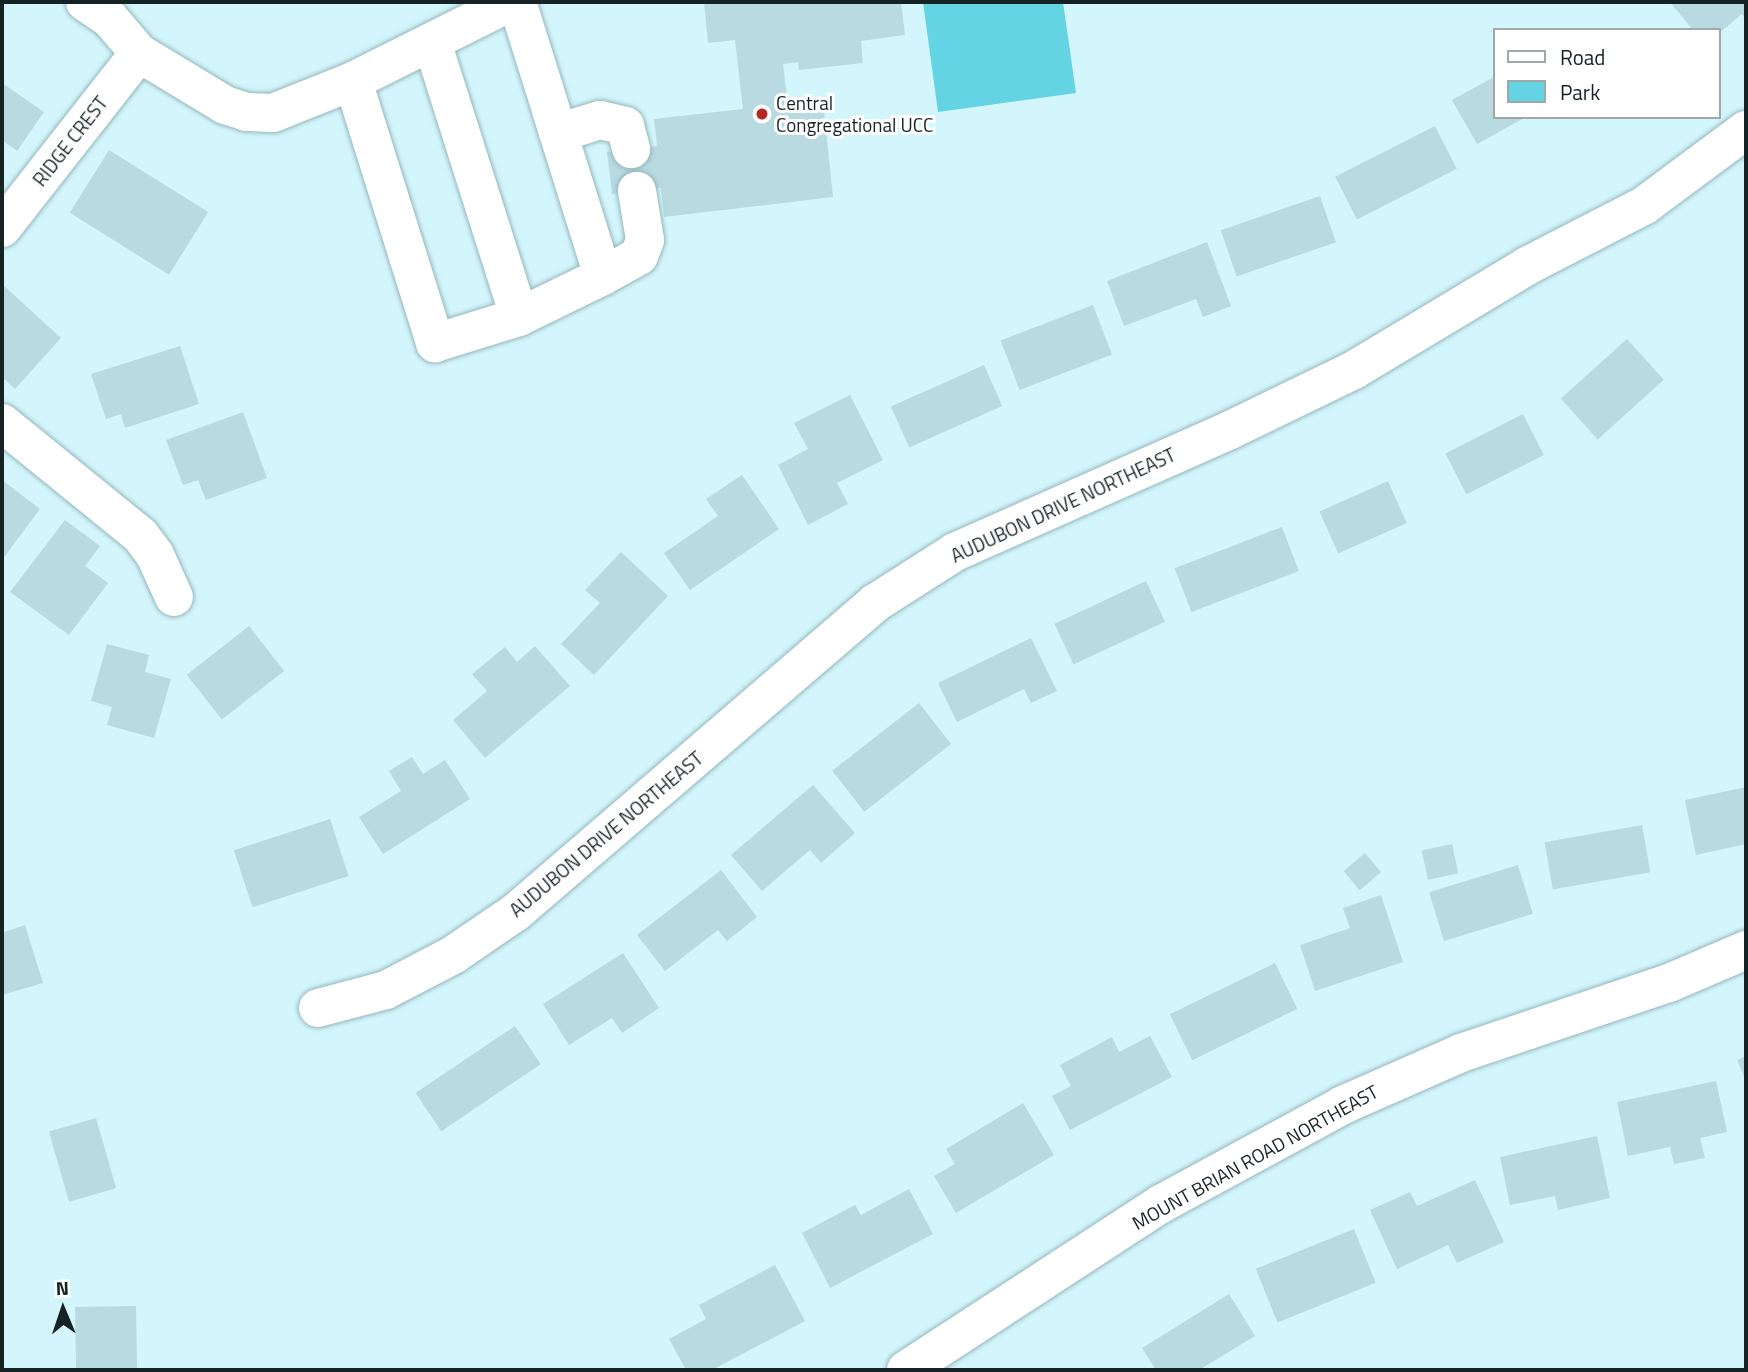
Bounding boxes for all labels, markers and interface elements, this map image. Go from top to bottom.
legend [1492,28,1720,119]
text: Road [1560,41,1605,73]
text: Park [1560,76,1600,108]
street label: RIDGE CREST [28,92,112,190]
place label: Central Congregational UCC [776,92,933,136]
marker: Central Congregational UCC [754,106,770,122]
street label: AUDUBON DRIVE NORTHEAST [947,443,1179,567]
street label: AUDUBON DRIVE NORTHEAST [505,746,707,922]
street label: MOUNT BRIAN ROAD NORTHEAST [1128,1080,1382,1234]
text: N [55,1273,69,1302]
north arrow [28,1274,98,1344]

